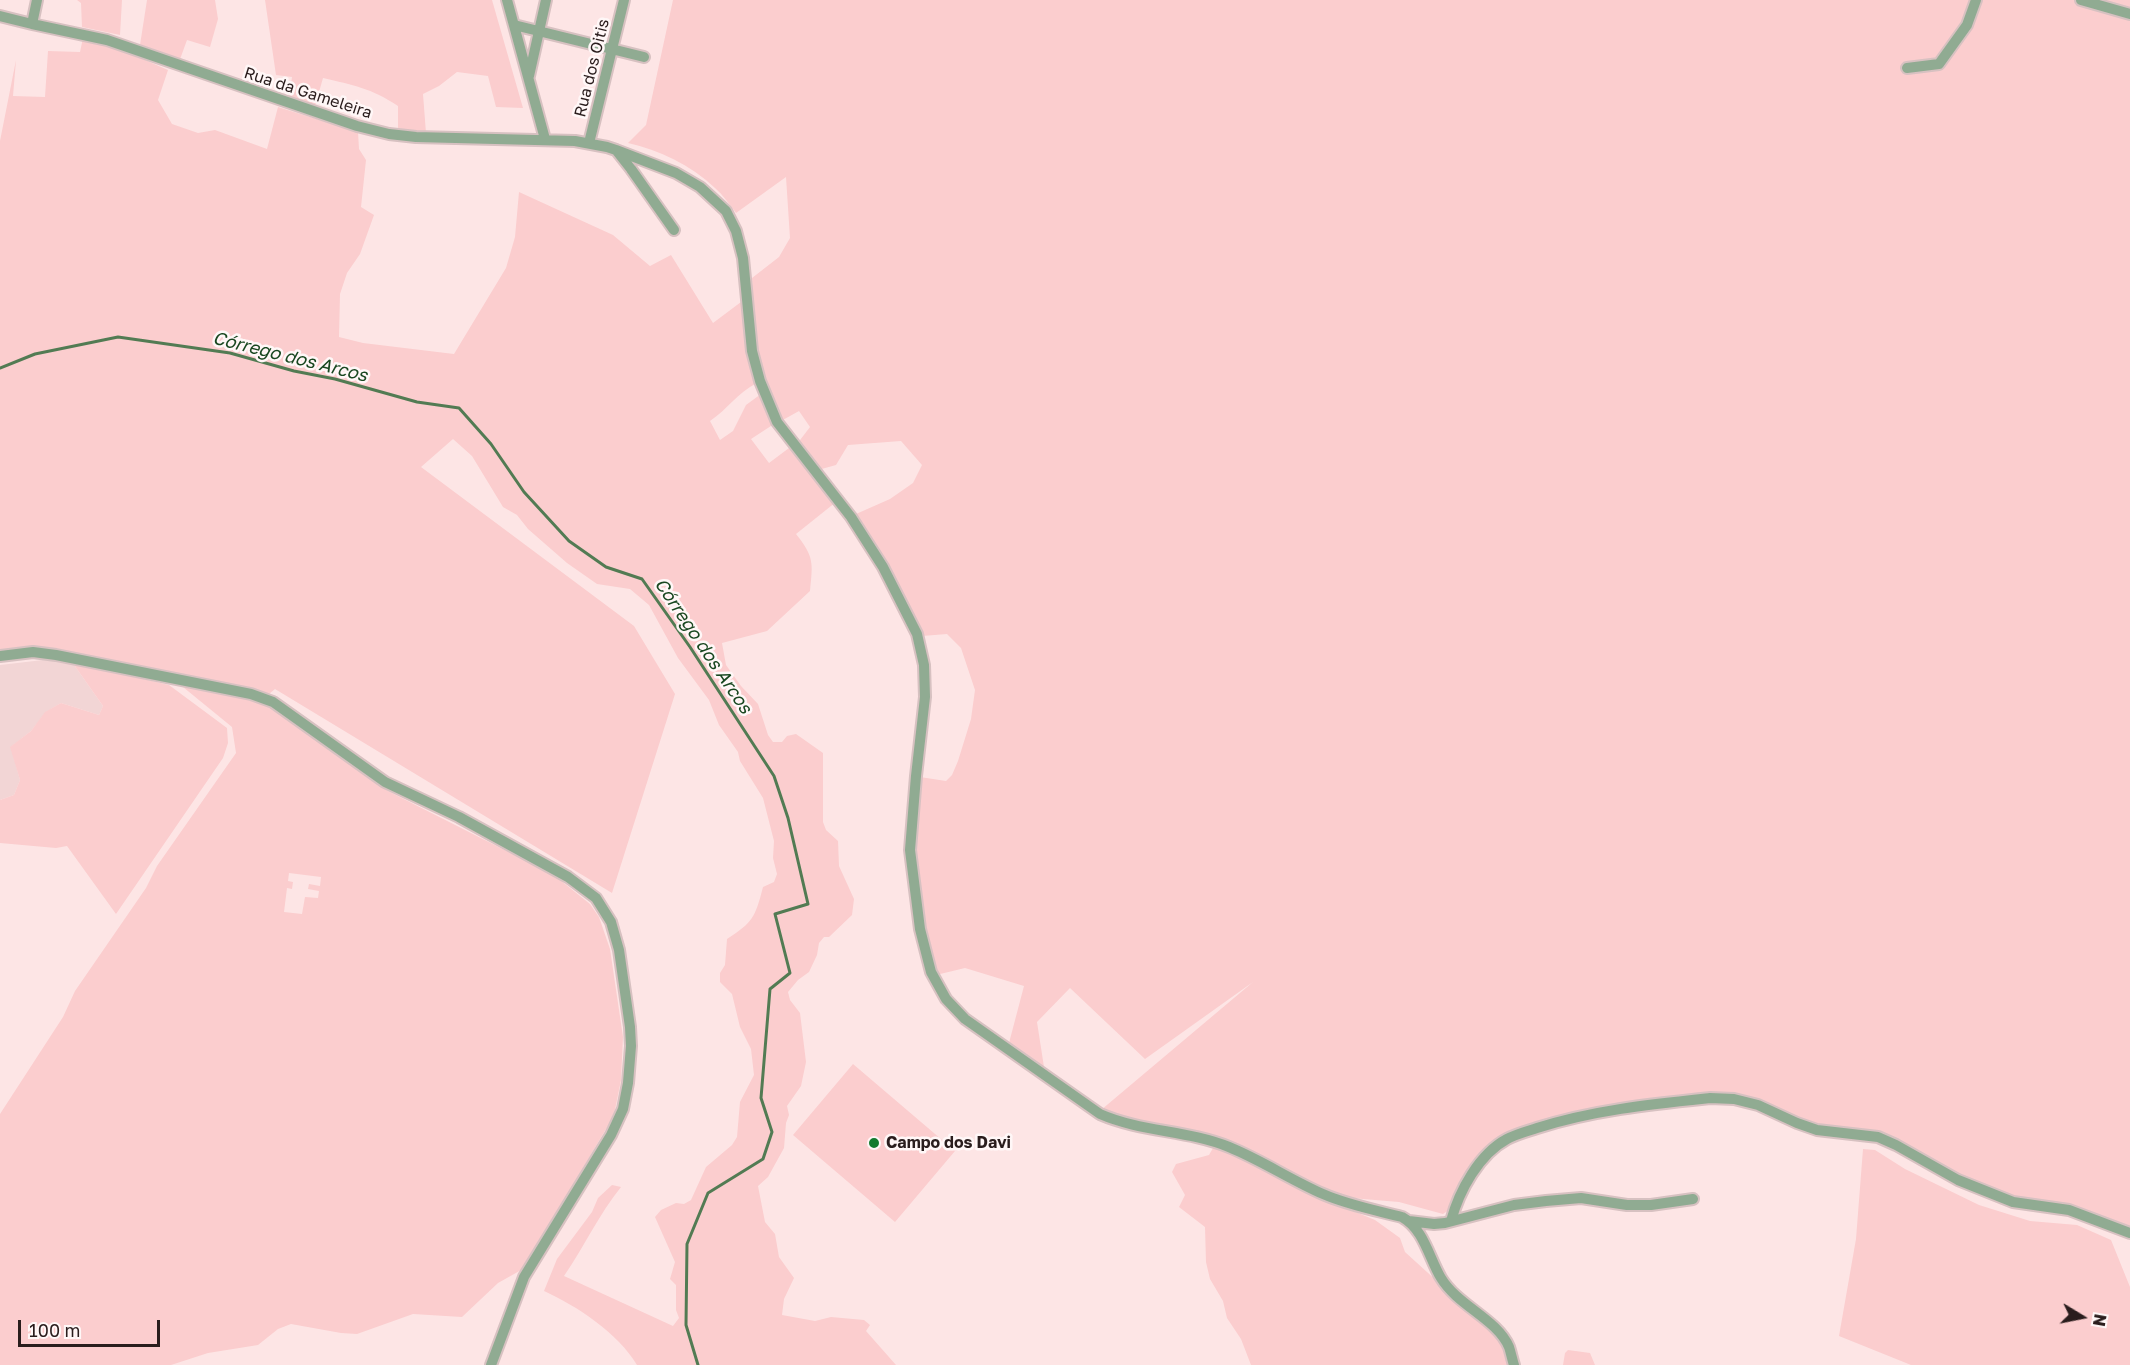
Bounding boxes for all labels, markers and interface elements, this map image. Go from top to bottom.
street label: Rua dos Oitis [571,17,613,119]
street label: Rua da Gameleira [242,63,374,123]
water label: Córrego dos Arcos [210,327,370,387]
water label: Córrego dos Arcos [650,574,756,718]
place label: Campo dos Davi [886,1133,1011,1153]
marker: Campo dos Davi [867,1136,881,1150]
north arrow [2052,1287,2112,1347]
scale bar [21,1308,164,1346]
text: N [2089,1312,2111,1328]
text: 100 m [29,1319,80,1341]

